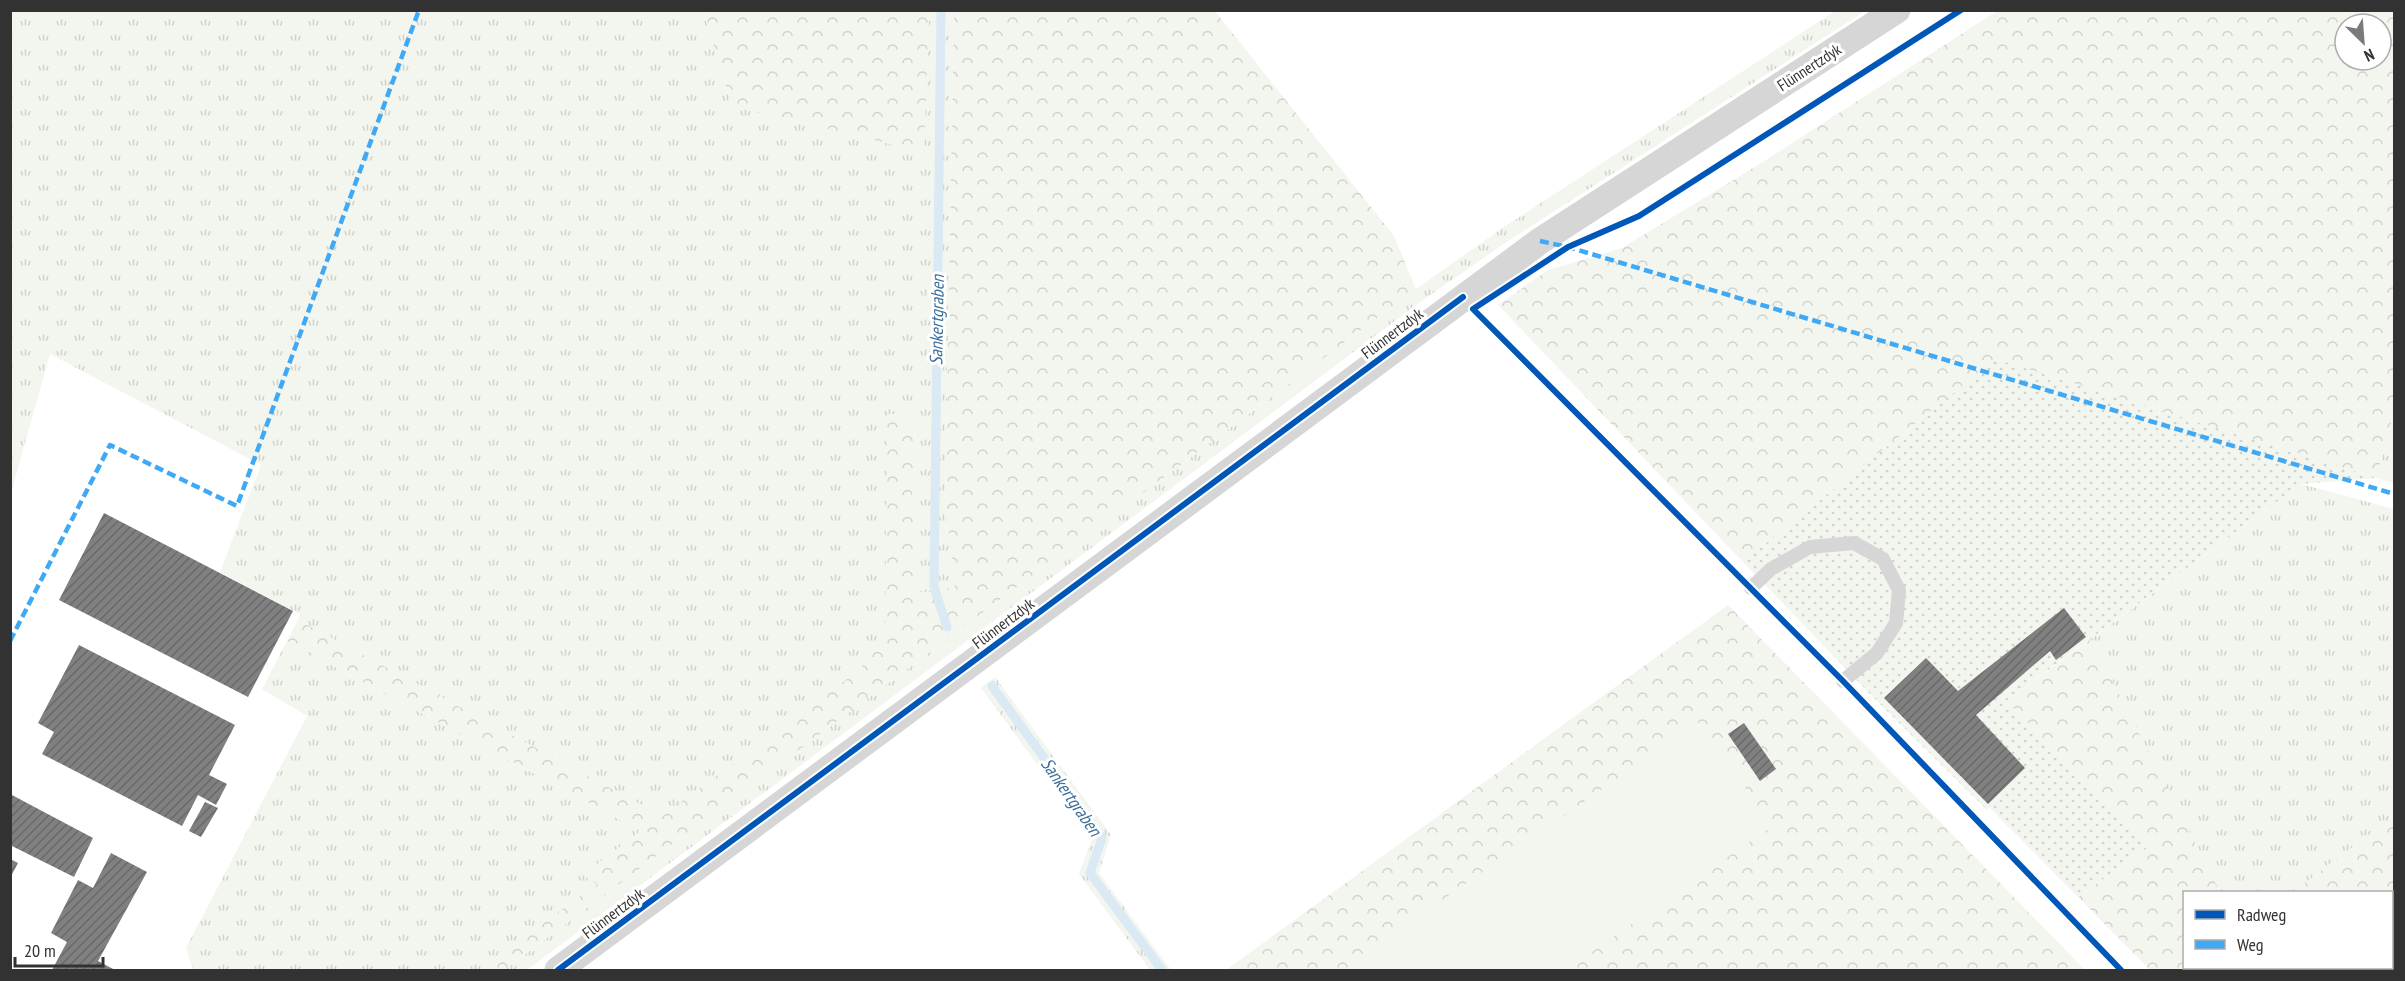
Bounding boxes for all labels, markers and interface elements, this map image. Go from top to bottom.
north arrow [2333,12,2393,72]
street label: Flünnertzdyk [1773,39,1845,95]
text: N [2361,45,2377,66]
water label: Sankertgraben [924,274,949,365]
street label: Flünnertzdyk [1357,303,1427,363]
street label: Flünnertzdyk [968,593,1038,653]
water label: Sankertgraben [1036,753,1107,841]
street label: Flünnertzdyk [578,883,648,943]
legend [2183,891,2393,969]
text: Radweg [2237,903,2286,926]
scale bar [15,930,104,968]
text: Weg [2237,933,2264,956]
text: 20 m [24,939,56,962]

